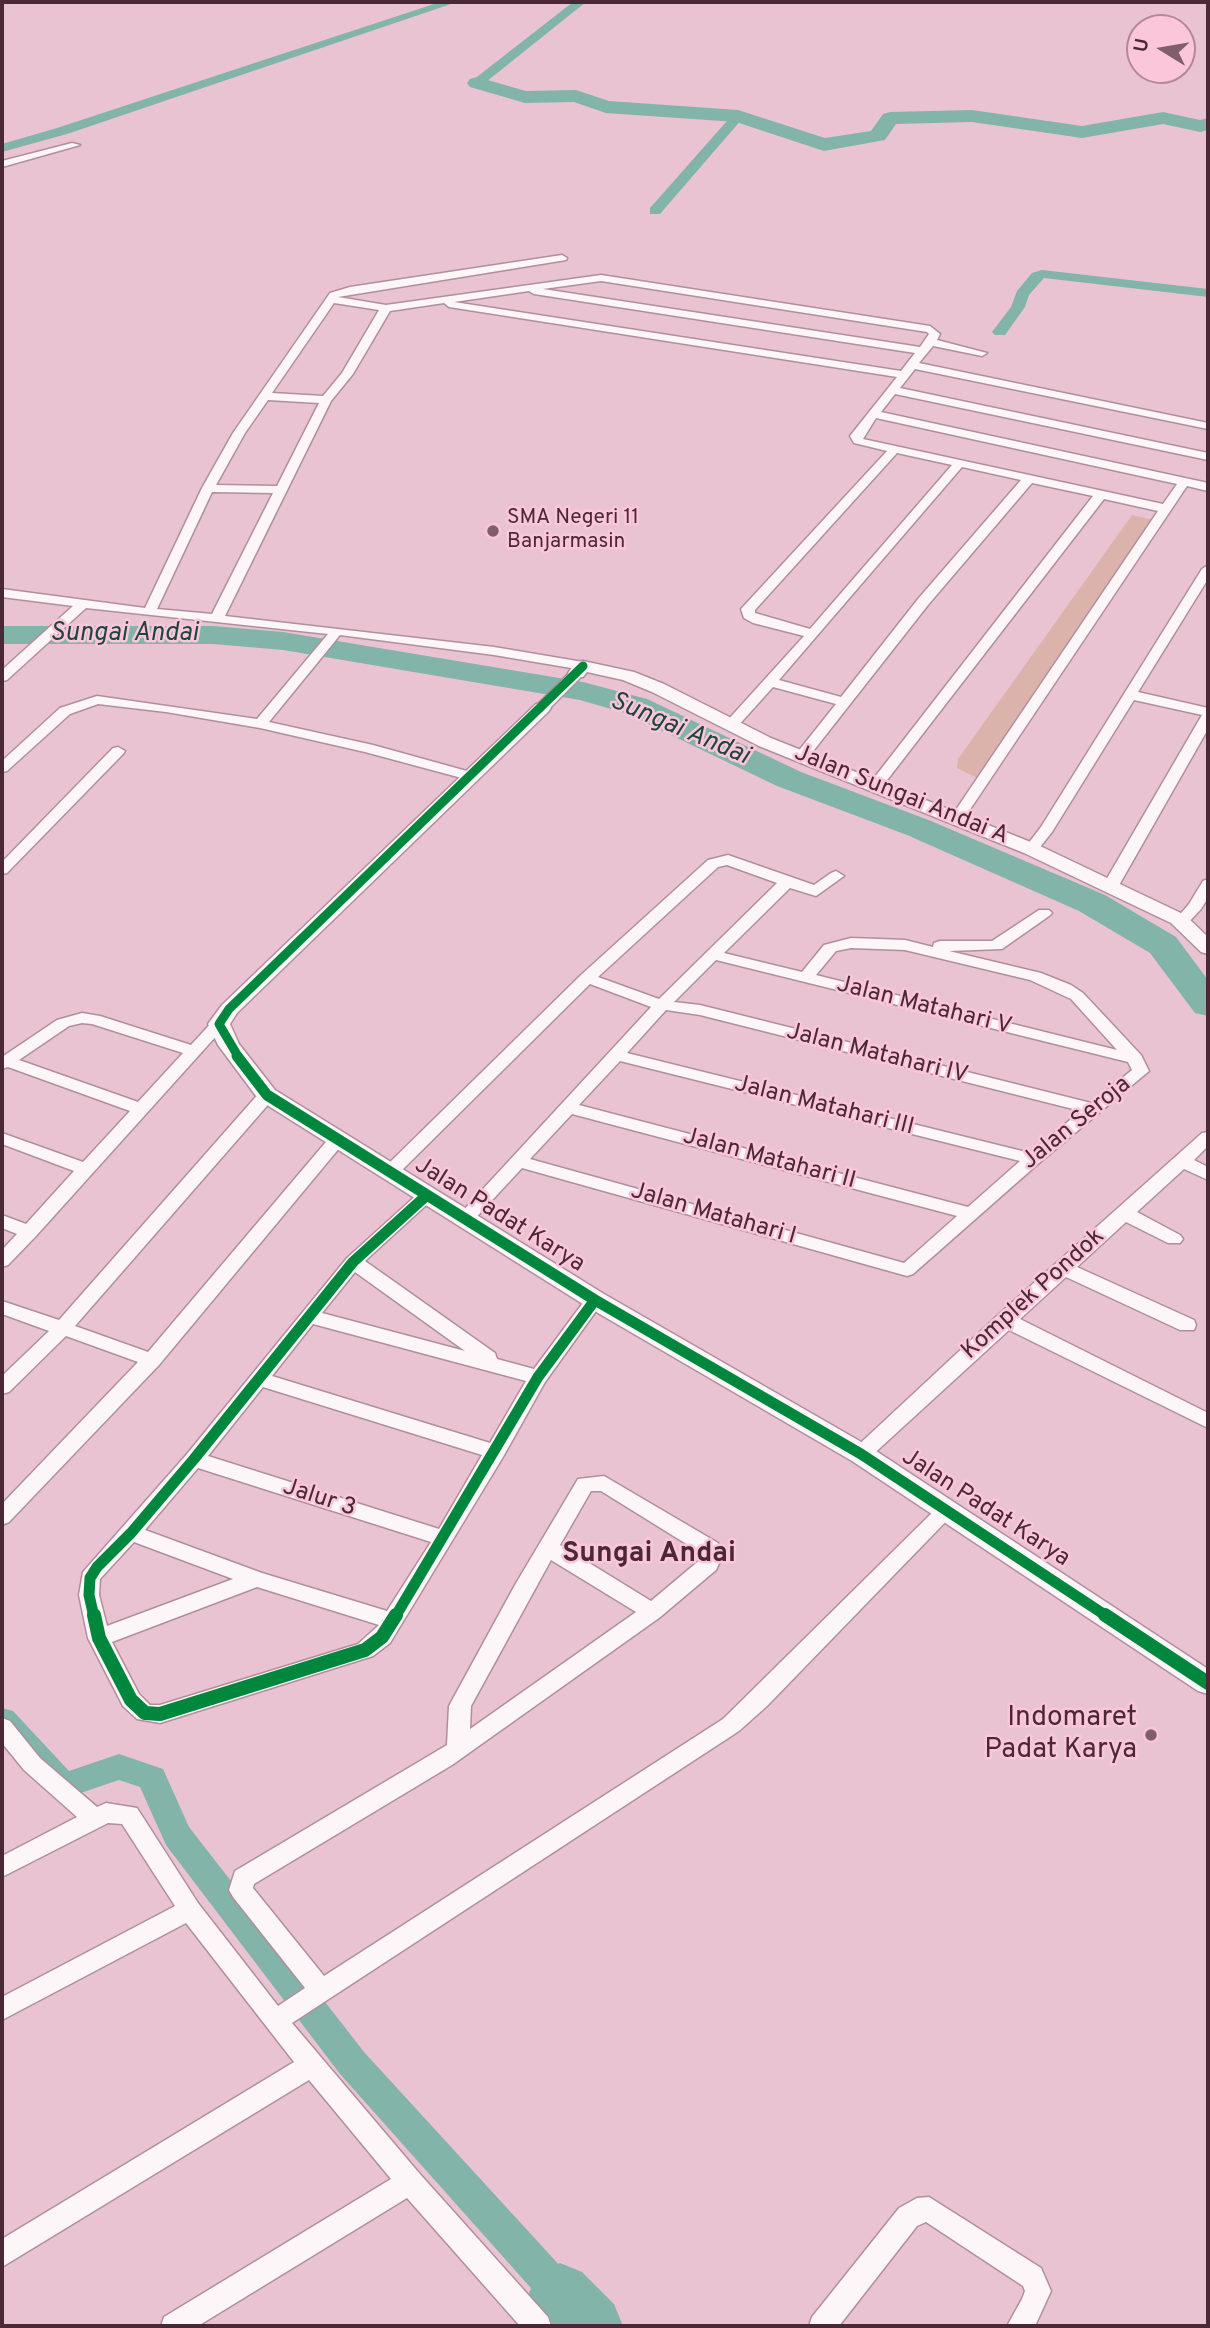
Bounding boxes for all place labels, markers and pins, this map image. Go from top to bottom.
place label: SMA Negeri 11 Banjarmasin [507,506,639,556]
marker: SMA Negeri 11 Banjarmasin [485,523,501,539]
place label: Indomaret Padat Karya [984,1702,1137,1768]
marker: Indomaret Padat Karya [1143,1727,1159,1743]

